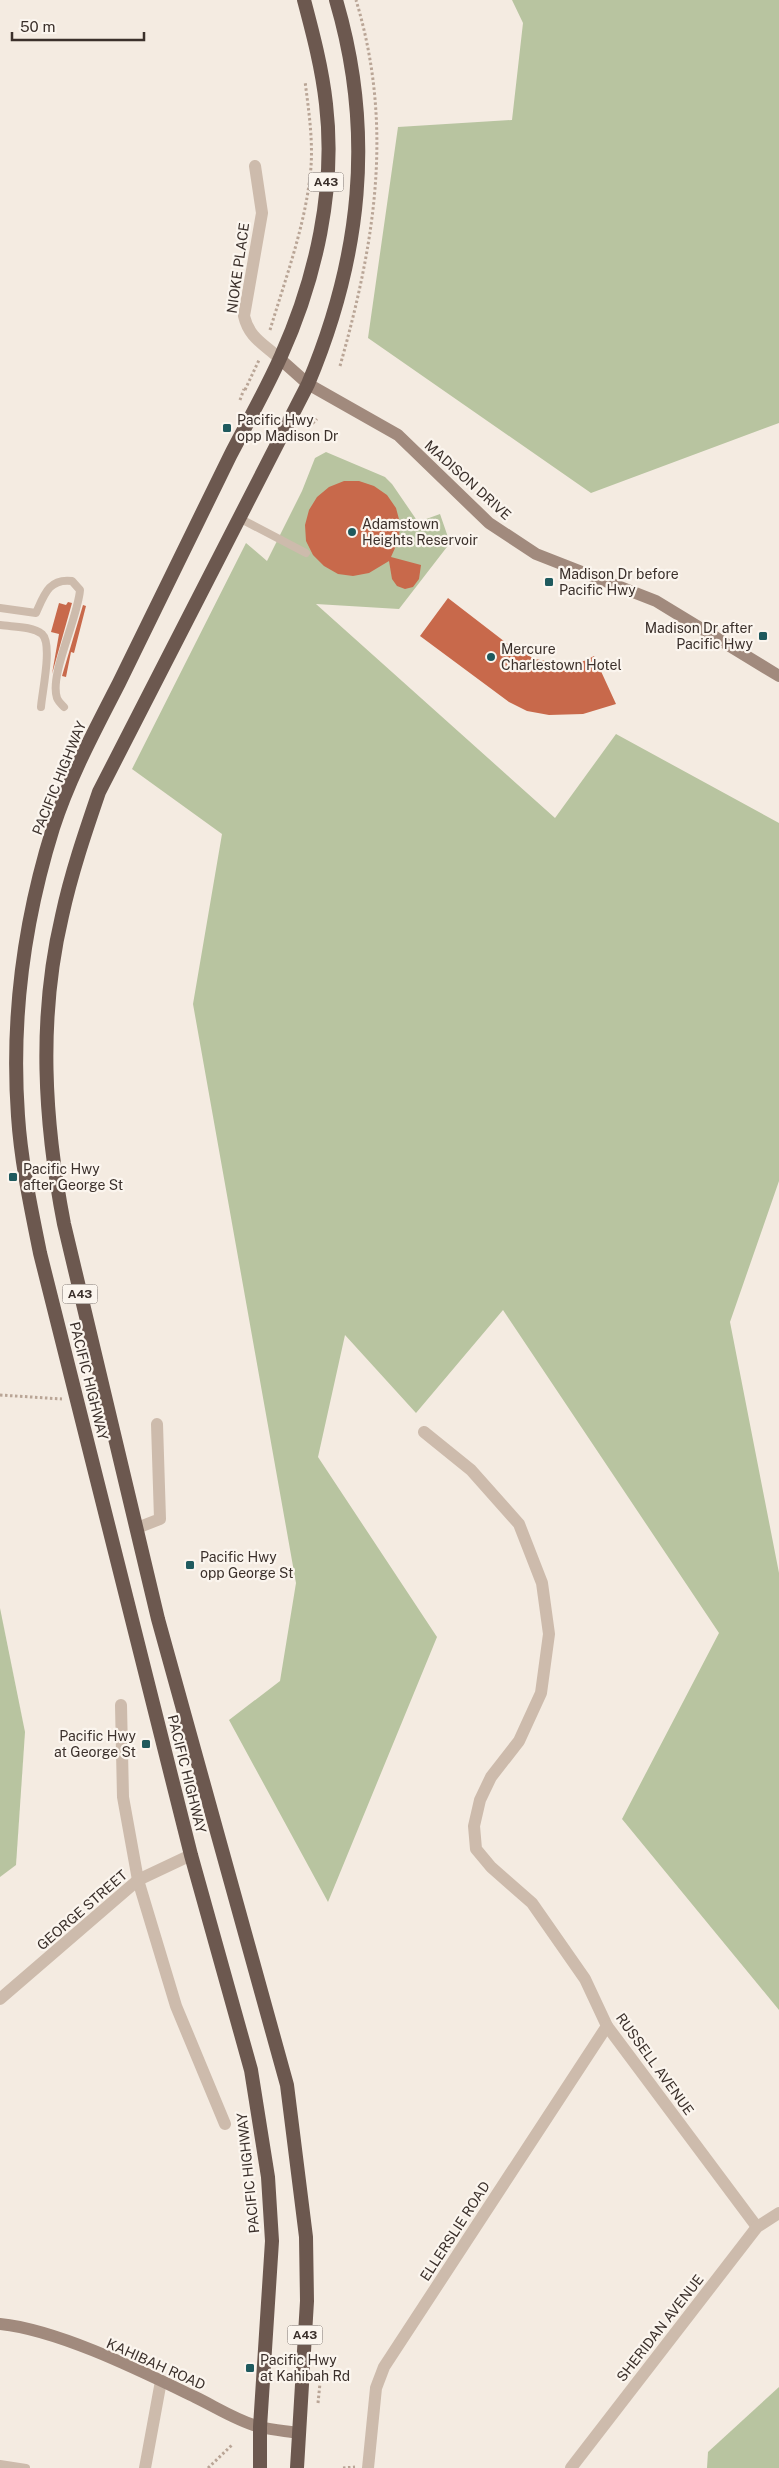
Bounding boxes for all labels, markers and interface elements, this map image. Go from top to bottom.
scale bar [12,10,145,42]
text: 50 m [20,18,55,35]
road number: A43 [308,172,344,192]
street label: NIOKE PLACE [224,222,252,314]
place label: Pacific Hwy opp Madison Dr [237,412,339,444]
marker: Pacific Hwy opp Madison Dr [221,422,233,434]
street label: MADISON DRIVE [422,437,514,523]
place label: Adamstown Heights Reservoir [362,516,478,548]
marker: Adamstown Heights Reservoir [346,526,358,538]
place label: Madison Dr before Pacific Hwy [559,566,679,598]
marker: Madison Dr before Pacific Hwy [543,576,555,588]
place label: Madison Dr after Pacific Hwy [645,620,754,652]
marker: Madison Dr after Pacific Hwy [757,630,769,642]
place label: Mercure Charlestown Hotel [501,641,622,673]
marker: Mercure Charlestown Hotel [485,651,497,663]
street label: PACIFIC HIGHWAY [29,718,89,837]
place label: Pacific Hwy after George St [23,1161,123,1193]
marker: Pacific Hwy after George St [7,1171,19,1183]
road number: A43 [62,1285,98,1304]
street label: PACIFIC HIGHWAY [67,1320,112,1442]
place label: Pacific Hwy opp George St [200,1549,294,1581]
marker: Pacific Hwy opp George St [184,1559,196,1571]
street label: PACIFIC HIGHWAY [165,1713,210,1835]
place label: Pacific Hwy at George St [54,1728,137,1760]
marker: Pacific Hwy at George St [140,1738,152,1750]
street label: GEORGE STREET [34,1867,130,1953]
street label: RUSSELL AVENUE [613,2010,697,2118]
street label: PACIFIC HIGHWAY [234,2111,262,2234]
street label: ELLERSLIE ROAD [417,2178,493,2284]
street label: SHERIDAN AVENUE [613,2271,707,2385]
road number: A43 [288,2326,322,2344]
street label: KAHIBAH ROAD [104,2335,208,2393]
place label: Pacific Hwy at Kahibah Rd [260,2352,350,2384]
marker: Pacific Hwy at Kahibah Rd [244,2362,256,2374]

